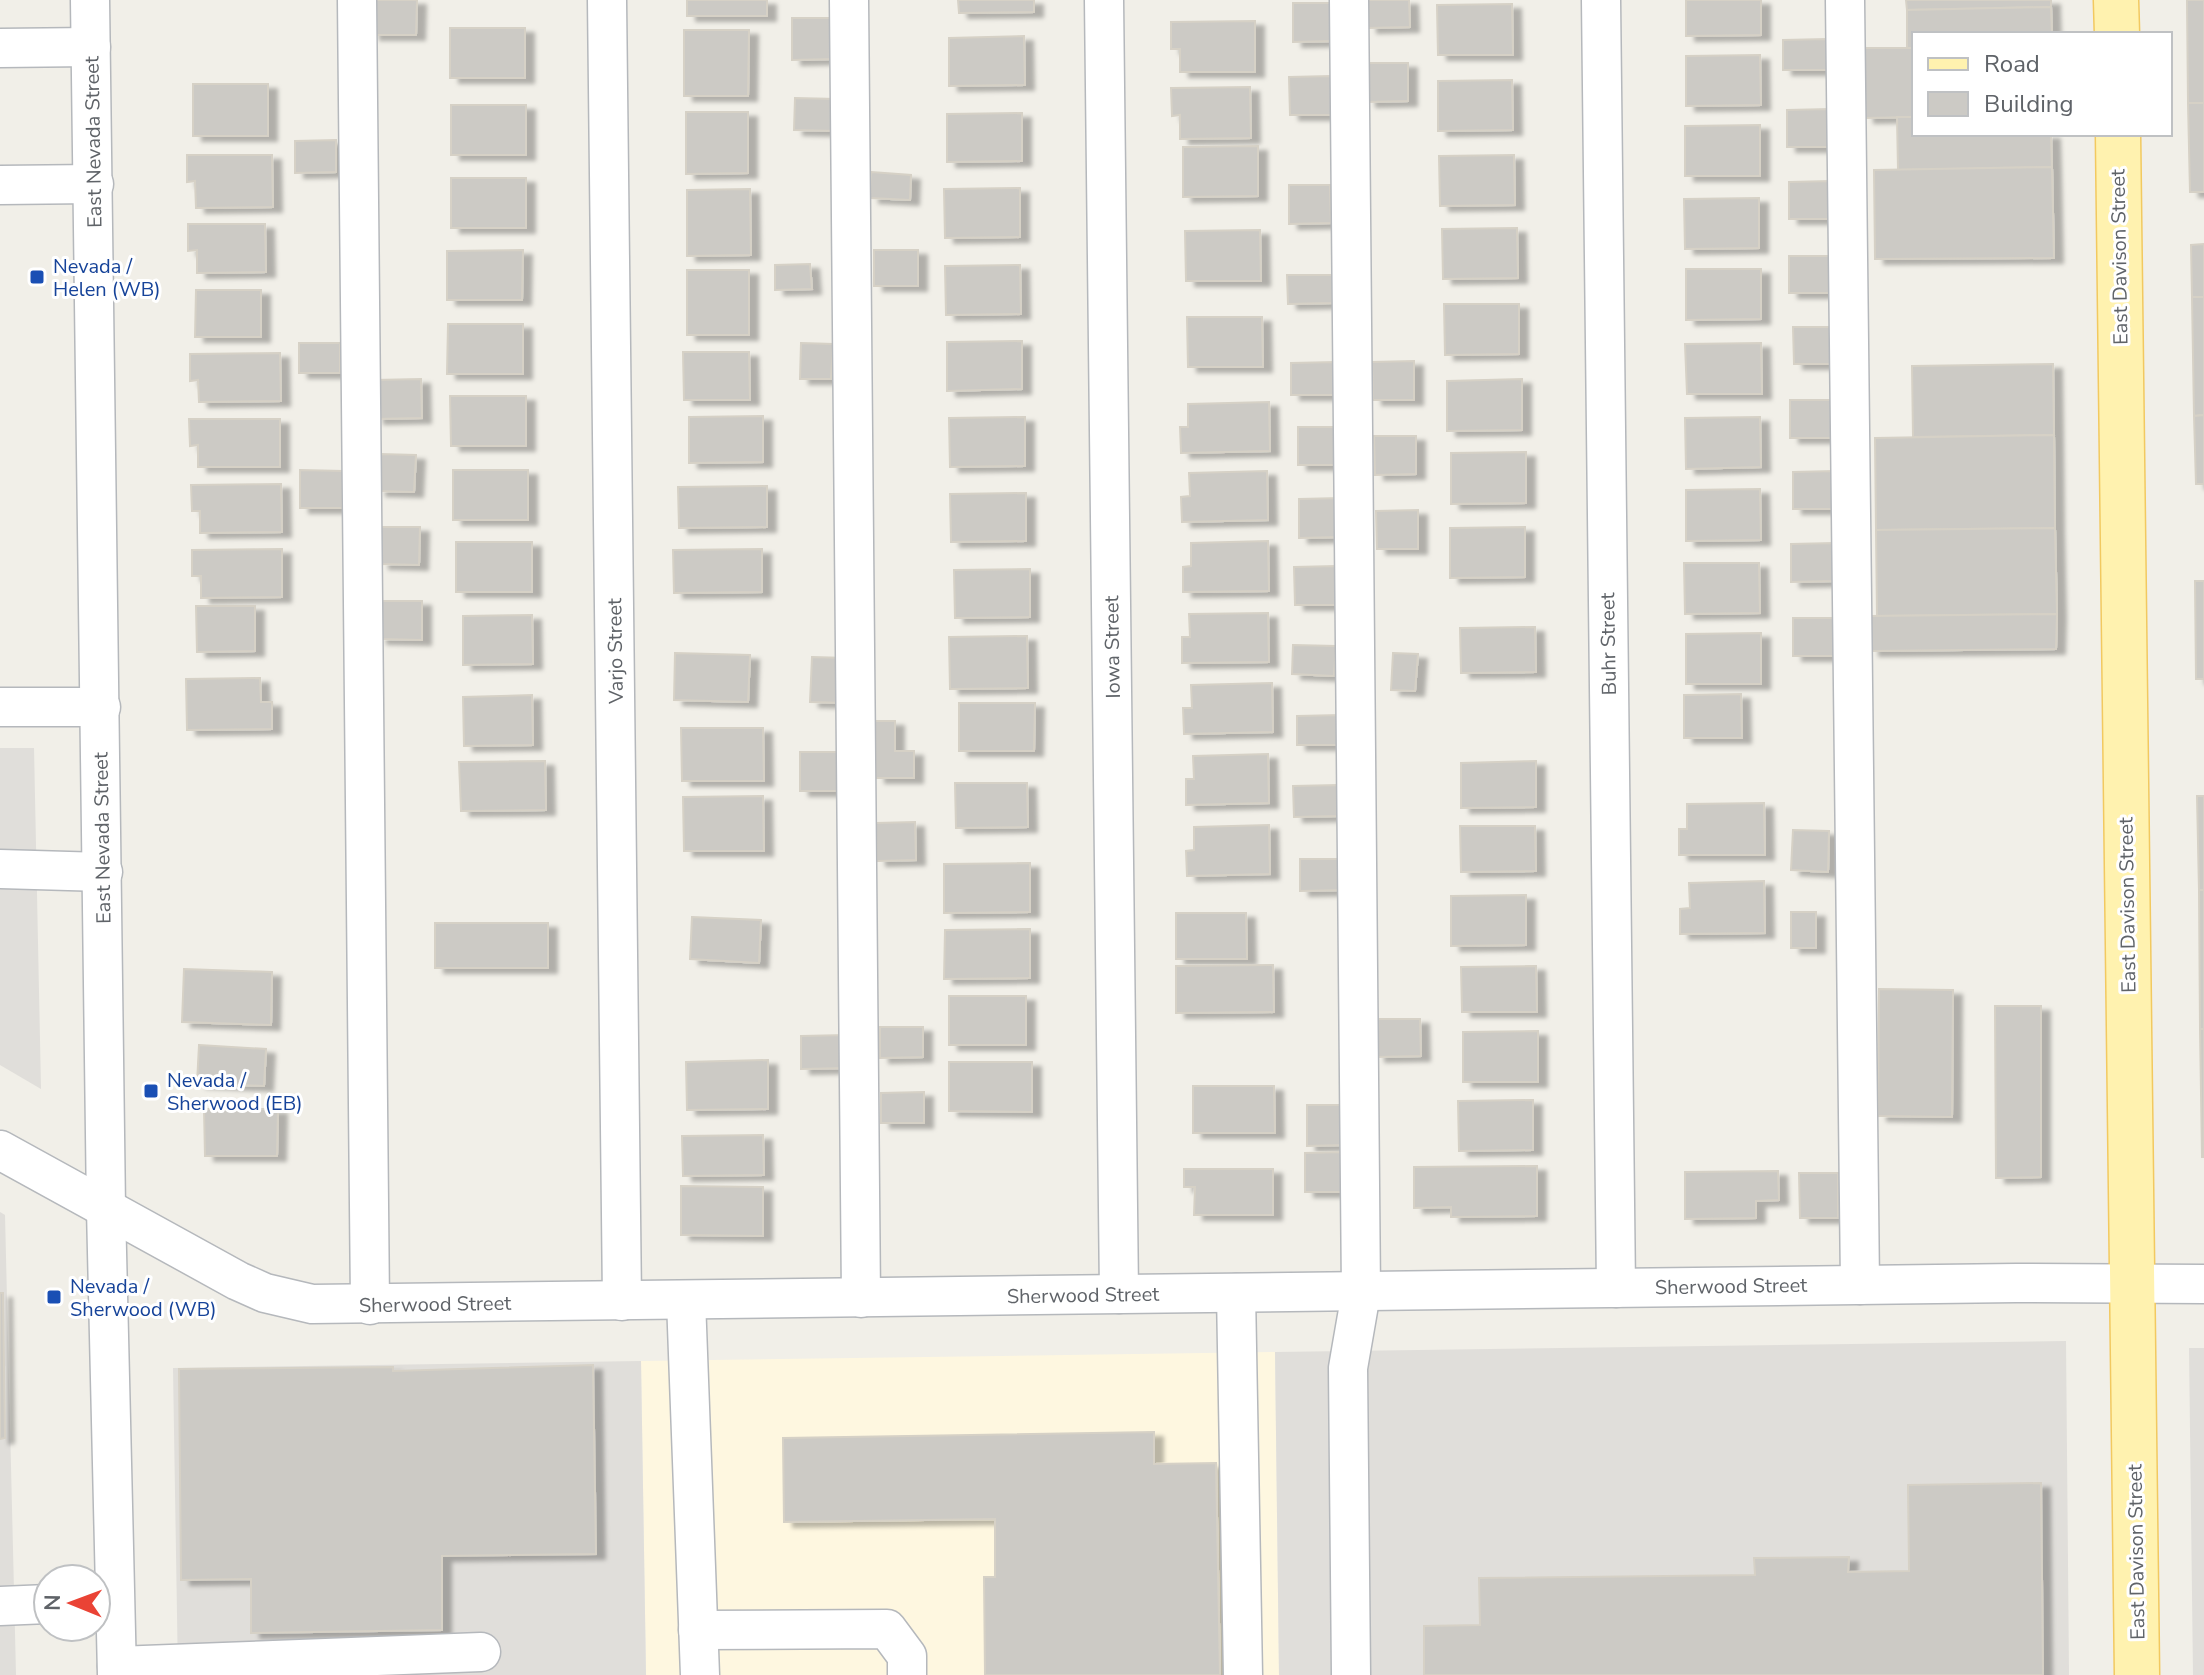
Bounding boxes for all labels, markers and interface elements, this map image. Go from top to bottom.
legend [1912,32,2172,136]
text: Road [1984,48,2040,80]
street label: East Nevada Street [78,55,108,228]
text: Building [1984,88,2074,120]
street label: East Davison Street [2104,168,2135,345]
place label: Nevada / Helen (WB) [53,253,161,303]
marker: Nevada / Helen (WB) [28,268,46,286]
street label: Buhr Street [1594,591,1623,696]
street label: Iowa Street [1098,594,1127,699]
street label: Varjo Street [601,597,630,705]
street label: East Nevada Street [87,751,117,924]
street label: East Davison Street [2112,816,2143,993]
place label: Nevada / Sherwood (EB) [167,1067,303,1117]
marker: Nevada / Sherwood (EB) [142,1082,160,1100]
street label: Sherwood Street [1655,1272,1808,1301]
place label: Nevada / Sherwood (WB) [70,1273,217,1323]
street label: Sherwood Street [1007,1281,1160,1310]
marker: Nevada / Sherwood (WB) [45,1288,63,1306]
street label: Sherwood Street [359,1290,512,1319]
street label: East Davison Street [2121,1463,2152,1640]
north arrow [32,1563,112,1643]
text: N [38,1594,68,1611]

